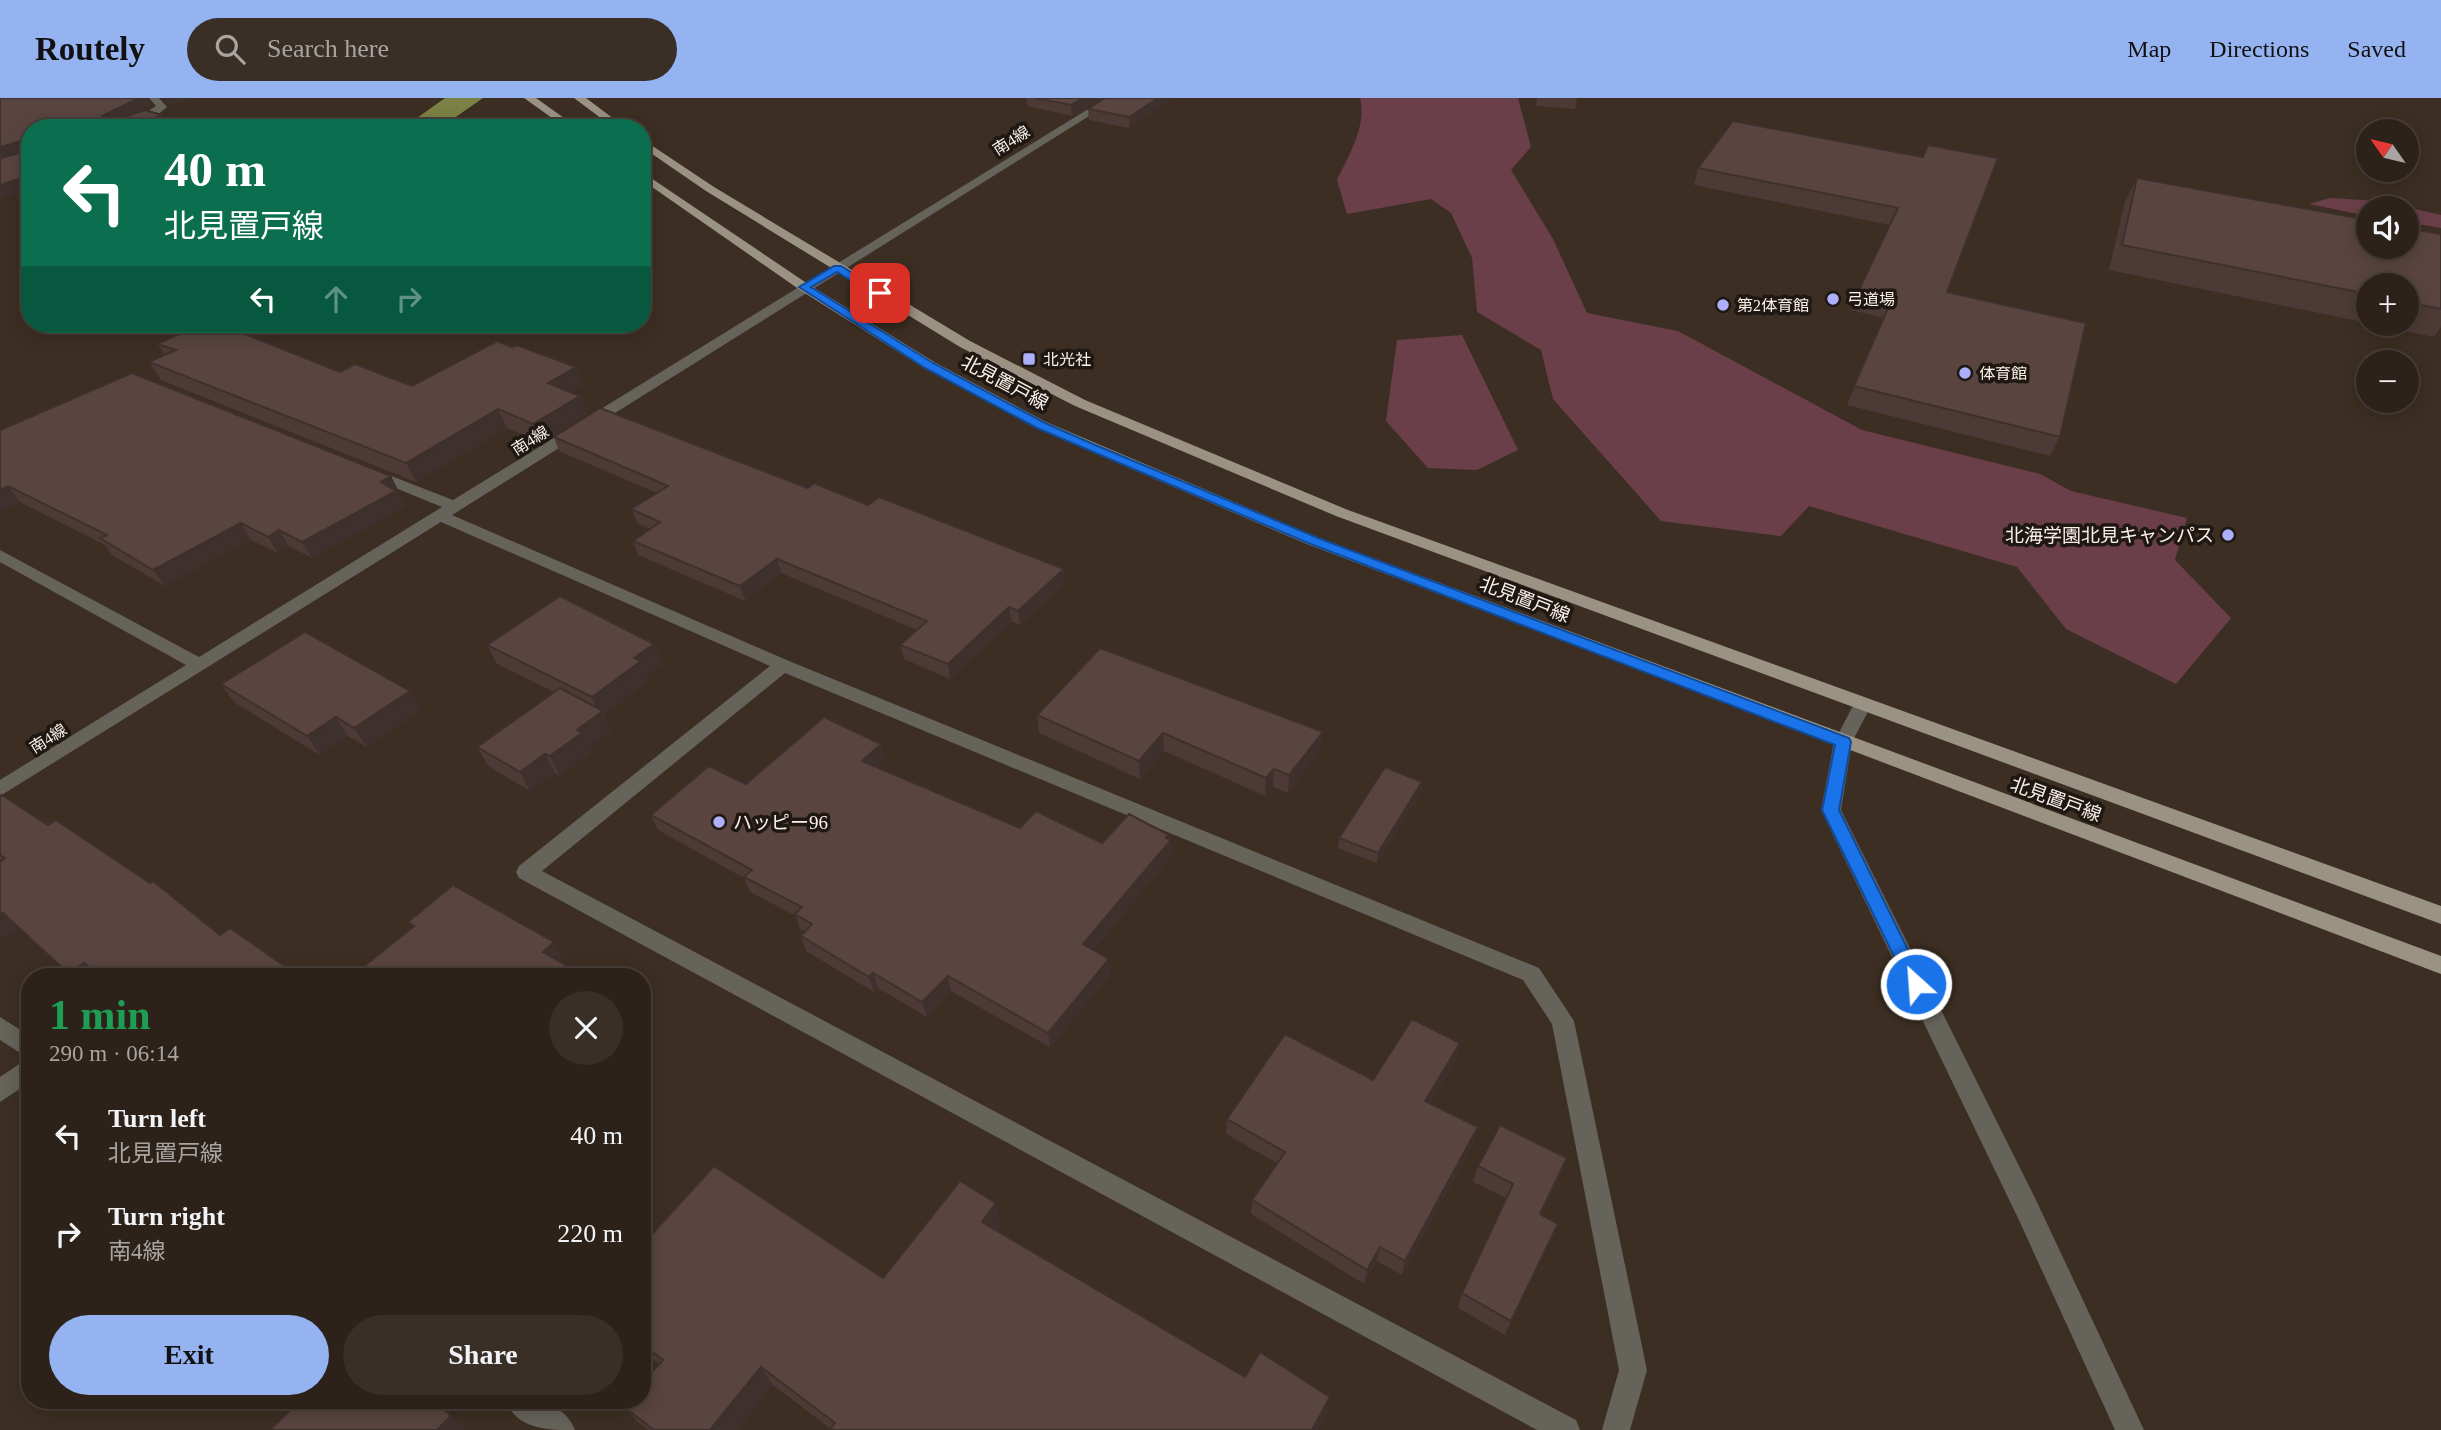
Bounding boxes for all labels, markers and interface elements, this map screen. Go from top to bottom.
search box [187,18,677,81]
icon: search [211,30,249,68]
text: Routely [35,31,145,67]
text: Search here [267,34,389,63]
text: Map [2127,36,2171,62]
text: Directions [2209,36,2309,62]
text: Saved [2347,36,2406,62]
north arrow [2356,119,2418,182]
map controls [2356,119,2419,413]
street label: 南4線 [990,123,1033,158]
text: 40 m [164,142,266,197]
icon: left [49,147,140,238]
button: sound [2356,196,2419,259]
text: 北見置戸線 [164,208,324,244]
pin [850,263,910,323]
button: + [2356,273,2419,336]
icon: arrive [861,274,899,312]
icon: left [244,280,282,318]
icon: ahead [317,280,355,318]
icon: right [390,280,428,318]
marker: 弓道場 [1825,291,1841,307]
place label: 弓道場 [1847,291,1895,308]
marker: 第2体育館 [1715,297,1731,313]
place label: 第2体育館 [1737,297,1809,314]
button: − [2356,350,2419,413]
street label: 北見置戸線 [958,351,1052,414]
marker: 北光社 [1021,351,1037,367]
place label: 北光社 [1043,351,1091,368]
marker: 体育館 [1957,365,1973,381]
place label: 体育館 [1979,365,2027,382]
street label: 南4線 [509,423,552,458]
place label: 北海学園北見キャンパス [2005,525,2214,546]
marker: 北海学園北見キャンパス [2220,527,2236,543]
street label: 北見置戸線 [1477,573,1573,626]
street label: 南4線 [27,721,70,756]
street label: 北見置戸線 [2008,773,2104,826]
place label: ハッピー96 [733,812,828,833]
marker: ハッピー96 [711,814,727,830]
position arrow [1879,947,1953,1021]
button: close [549,991,623,1065]
text: 1 min [49,992,151,1038]
text: 290 m · 06:14 [49,1041,179,1066]
text: Turn left [108,1104,206,1133]
icon: left [49,1117,87,1155]
text: 40 m [570,1121,623,1150]
text: 北見置戸線 [108,1141,223,1166]
text: Turn right [108,1202,225,1231]
icon: right [49,1215,87,1253]
text: 220 m [557,1219,623,1248]
text: 南4線 [108,1239,166,1264]
button: Exit [49,1315,329,1395]
button: Share [343,1315,623,1395]

